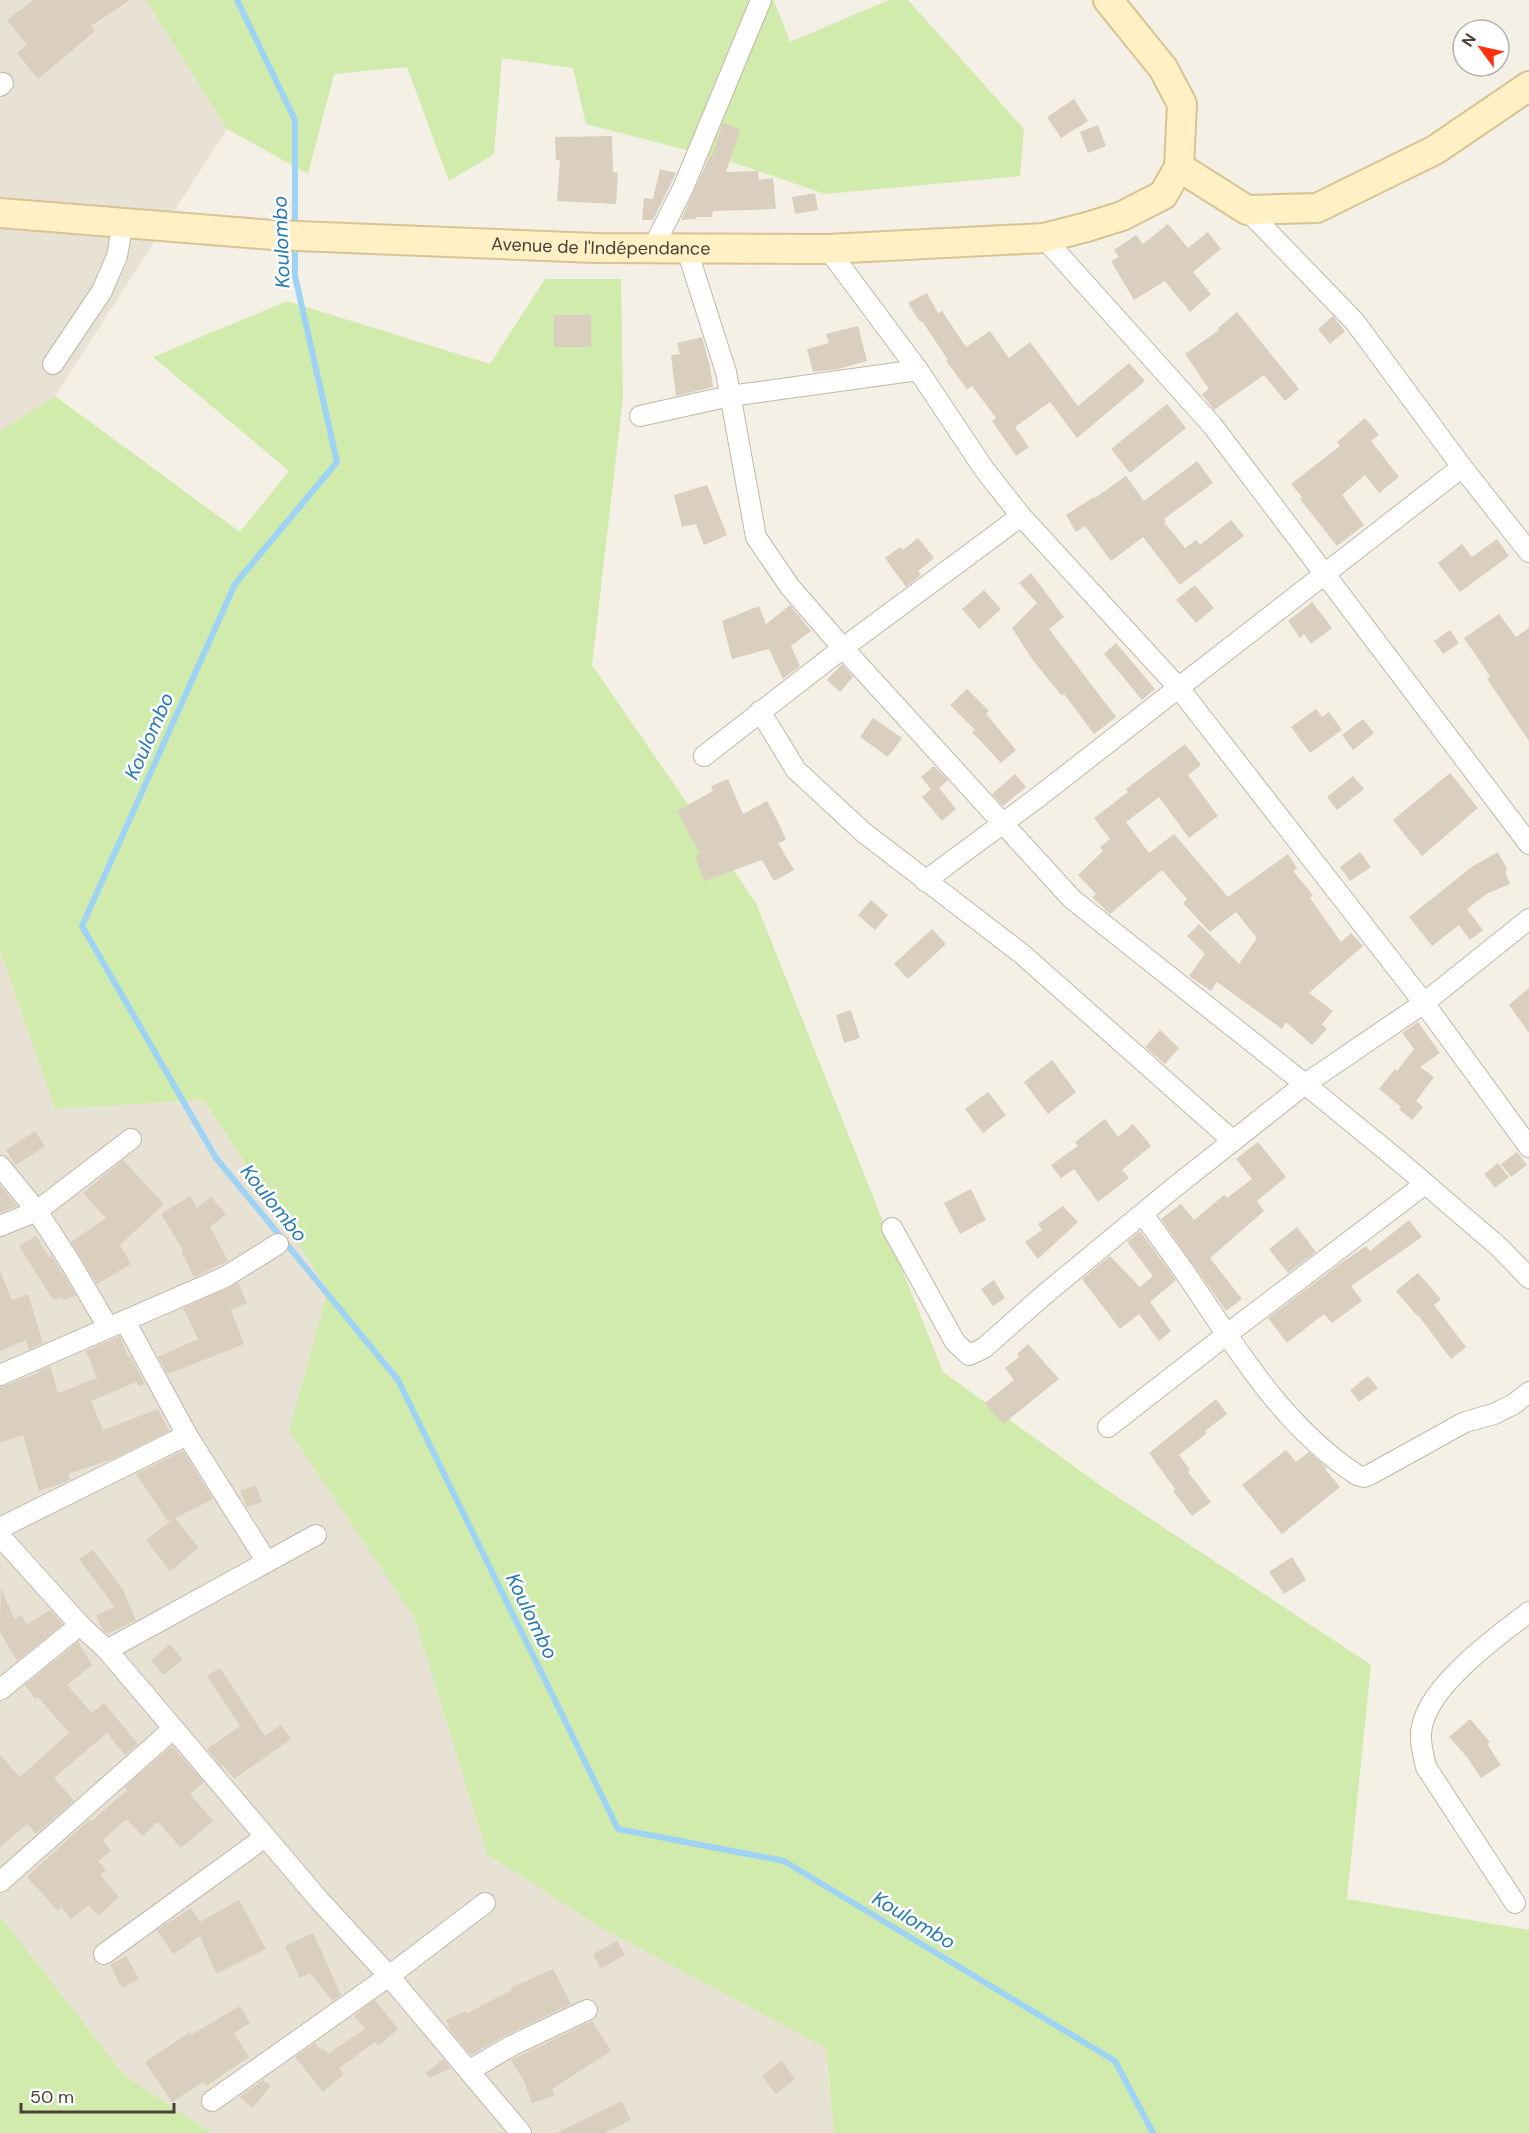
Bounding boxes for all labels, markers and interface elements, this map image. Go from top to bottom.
north arrow [1451,18,1511,78]
text: N [1457,29,1481,51]
water label: Koulombo [266,195,296,289]
street label: Avenue de l'Indépendance [491,232,710,260]
water label: Koulombo [118,688,180,784]
water label: Koulombo [235,1159,313,1247]
water label: Koulombo [500,1569,564,1663]
water label: Koulombo [868,1885,960,1955]
scale bar [21,2076,174,2114]
text: 50 m [30,2085,74,2109]

